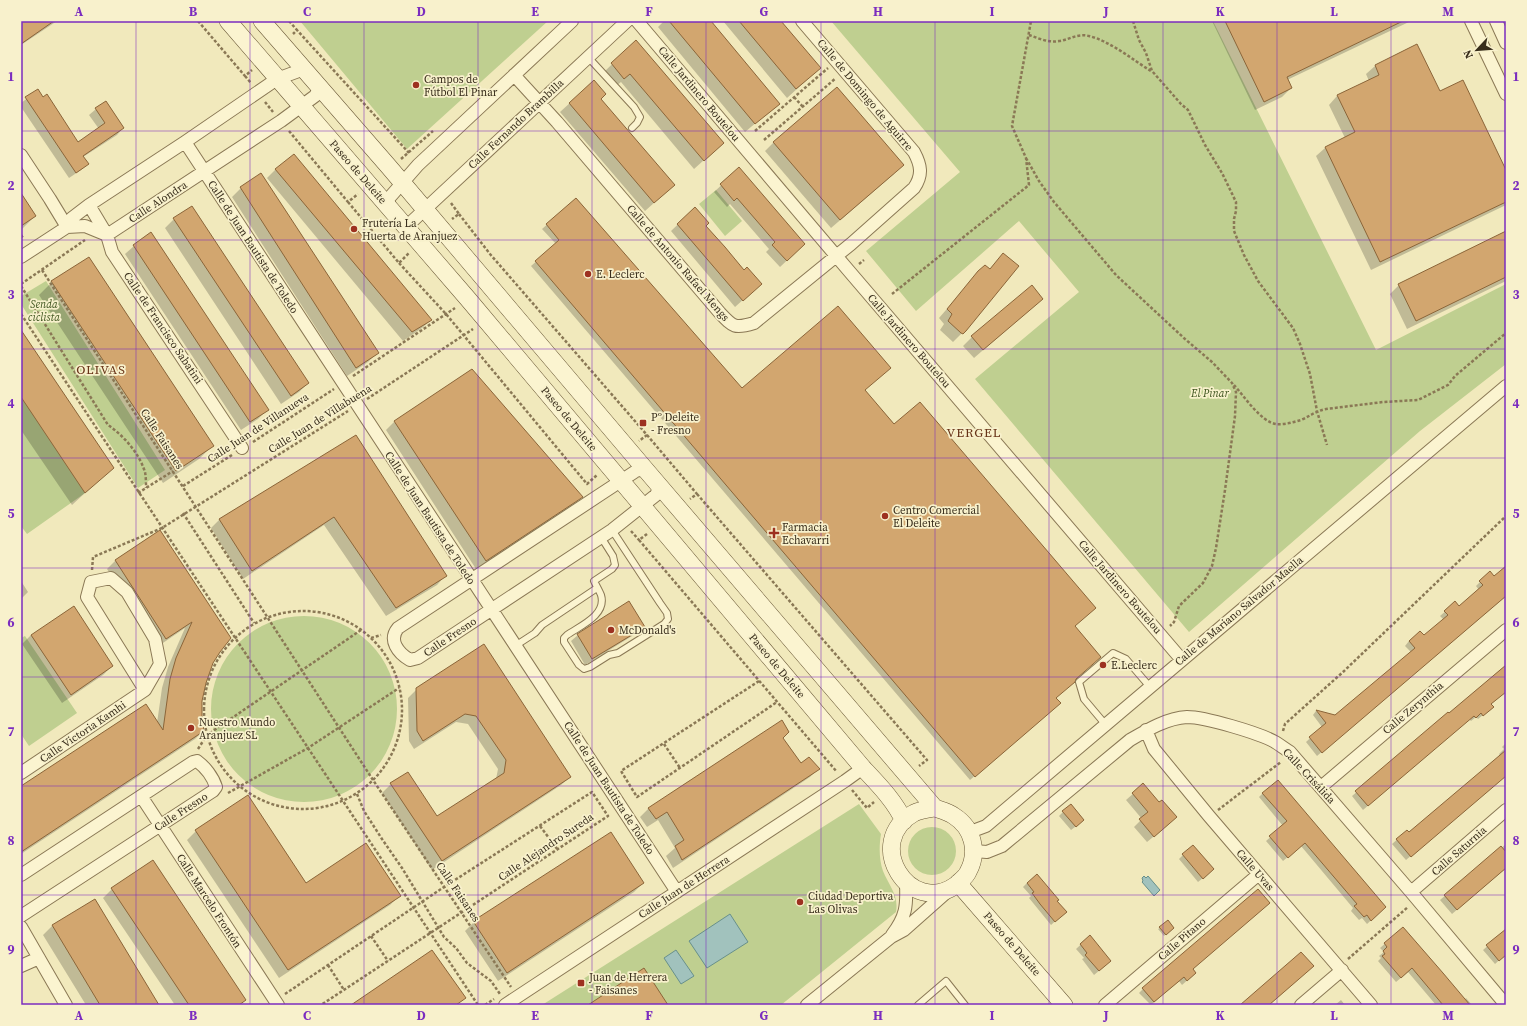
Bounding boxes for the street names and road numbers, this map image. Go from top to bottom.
street label: Calle de Domingo de Aguirre [814,36,916,154]
street label: Calle Jardinero Boutelou [655,43,744,145]
street label: Calle Fernando Brambilla [465,75,567,172]
street label: Paseo de Deleite [326,137,390,207]
street label: Calle Alondra [126,177,190,227]
street label: Calle de Juan Bautista de Toledo [204,177,302,317]
street label: Calle de Antonio Rafael Mengs [623,202,733,325]
street label: Calle de Francisco Sabatini [120,269,206,387]
street label: Calle Jardinero Boutelou [864,291,954,392]
street label: Calle Juan de Villabuena [266,381,375,457]
street label: Paseo de Deleite [537,383,601,455]
street label: Calle Juan de Villanueva [204,389,312,466]
street label: Calle Faisanes [137,406,187,472]
street label: Calle de Juan Bautista de Toledo [381,448,479,588]
street label: Calle Jardinero Boutelou [1075,537,1165,638]
street label: Calle de Mariano Salvador Maella [1172,552,1307,669]
street label: Calle Fresno [421,614,479,660]
street label: Paseo de Deleite [745,630,809,702]
street label: Calle Zerynthia [1379,678,1447,738]
street label: Calle Victoria Kamhi [37,698,129,766]
street label: Calle de Juan Bautista de Toledo [560,718,658,858]
street label: Calle Crisálida [1279,745,1339,807]
street label: Calle Fresno [151,789,211,835]
street label: Calle Alejandro Sureda [495,809,597,885]
street label: Calle Saturnia [1428,823,1490,879]
street label: Calle Uvas [1233,846,1277,894]
street label: Calle Marcelo Frontón [173,851,245,951]
street label: Calle Juan de Herrera [636,852,733,922]
street label: Calle Faisanes [432,859,484,925]
street label: Paseo de Deleite [980,909,1044,979]
street label: Calle Pitano [1155,914,1209,964]

